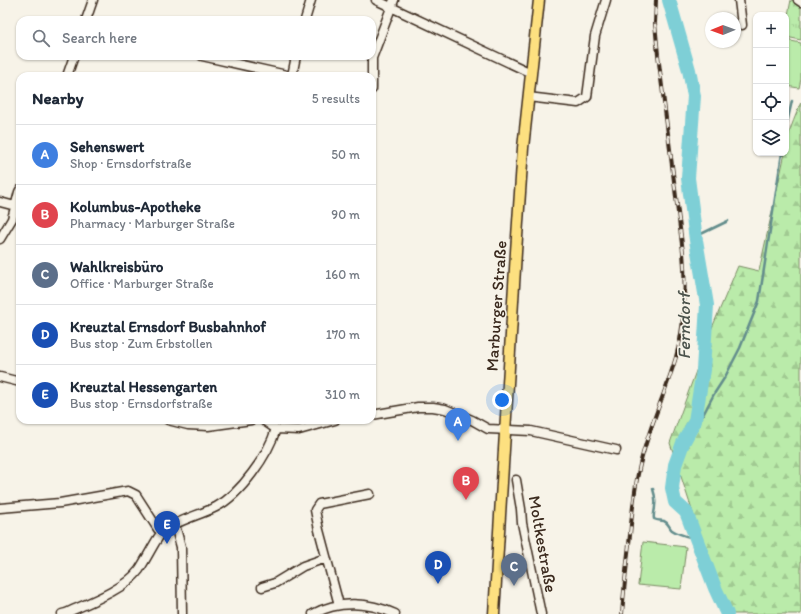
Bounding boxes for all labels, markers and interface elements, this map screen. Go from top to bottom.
north arrow [705,12,741,48]
map controls [753,12,789,156]
button: + [753,12,789,48]
search box [16,16,376,60]
icon: search [30,27,52,49]
text: Search here [62,29,137,47]
button: − [753,48,789,84]
button: locate [753,84,789,120]
text: Nearby [32,88,84,108]
text: 5 results [312,91,360,106]
button: layers [753,120,789,156]
text: Sehenswert [70,138,144,156]
text: A [41,147,49,162]
text: 50 m [331,147,360,162]
text: Shop · Ernsdorfstraße [70,156,192,171]
text: Kolumbus-Apotheke [70,198,201,216]
text: B [41,207,49,222]
text: 90 m [331,207,360,222]
text: Pharmacy · Marburger Straße [70,216,235,231]
street label: Marburger Straße [481,240,511,372]
text: Wahlkreisbüro [70,258,164,276]
text: C [41,267,49,282]
text: 160 m [325,267,360,282]
text: Office · Marburger Straße [70,276,214,291]
water label: Ferndorf [673,289,695,359]
text: Kreuztal Ernsdorf Busbahnhof [70,318,266,336]
text: D [41,327,49,342]
text: 170 m [326,327,360,342]
text: Bus stop · Zum Erbstollen [70,336,213,351]
text: Kreuztal Hessengarten [70,378,217,396]
text: E [41,387,49,402]
text: 310 m [325,387,360,402]
your location [492,390,512,410]
text: Bus stop · Ernsdorfstraße [70,396,213,411]
pin: A [445,408,471,441]
pin: B [453,467,479,500]
street label: Moltkestraße [525,494,561,594]
pin: E [154,511,180,544]
pin: D [425,551,451,584]
pin: C [501,553,527,586]

